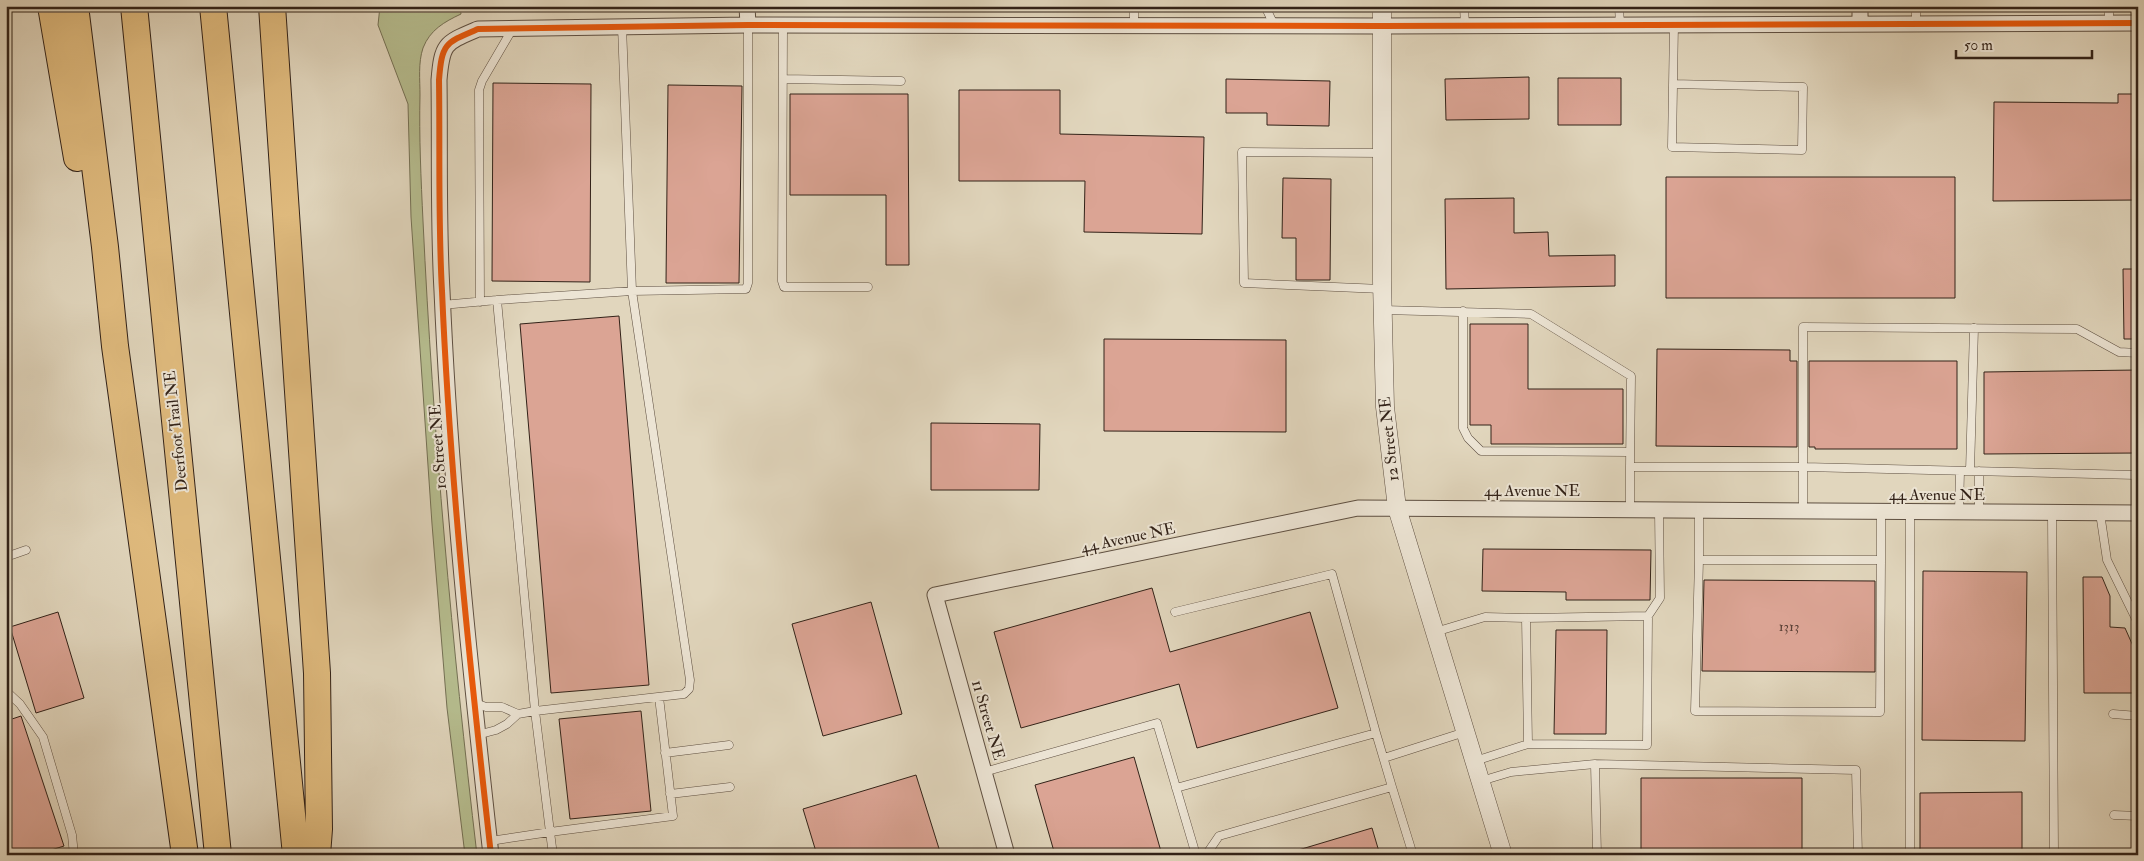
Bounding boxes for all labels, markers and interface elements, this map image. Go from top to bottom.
scale bar [1956,28,2093,60]
text: 50 m [1964,36,1993,55]
street label: Deerfoot Trail NE [160,369,192,493]
street label: 12 Street NE [1375,396,1403,482]
street label: 10 Street NE [425,404,451,490]
street label: 44 Avenue NE [1484,481,1580,501]
street label: 44 Avenue NE [1889,485,1985,505]
street label: 44 Avenue NE [1079,518,1177,558]
house number: 1313 [1779,618,1799,635]
street label: 11 Street NE [967,678,1009,762]

